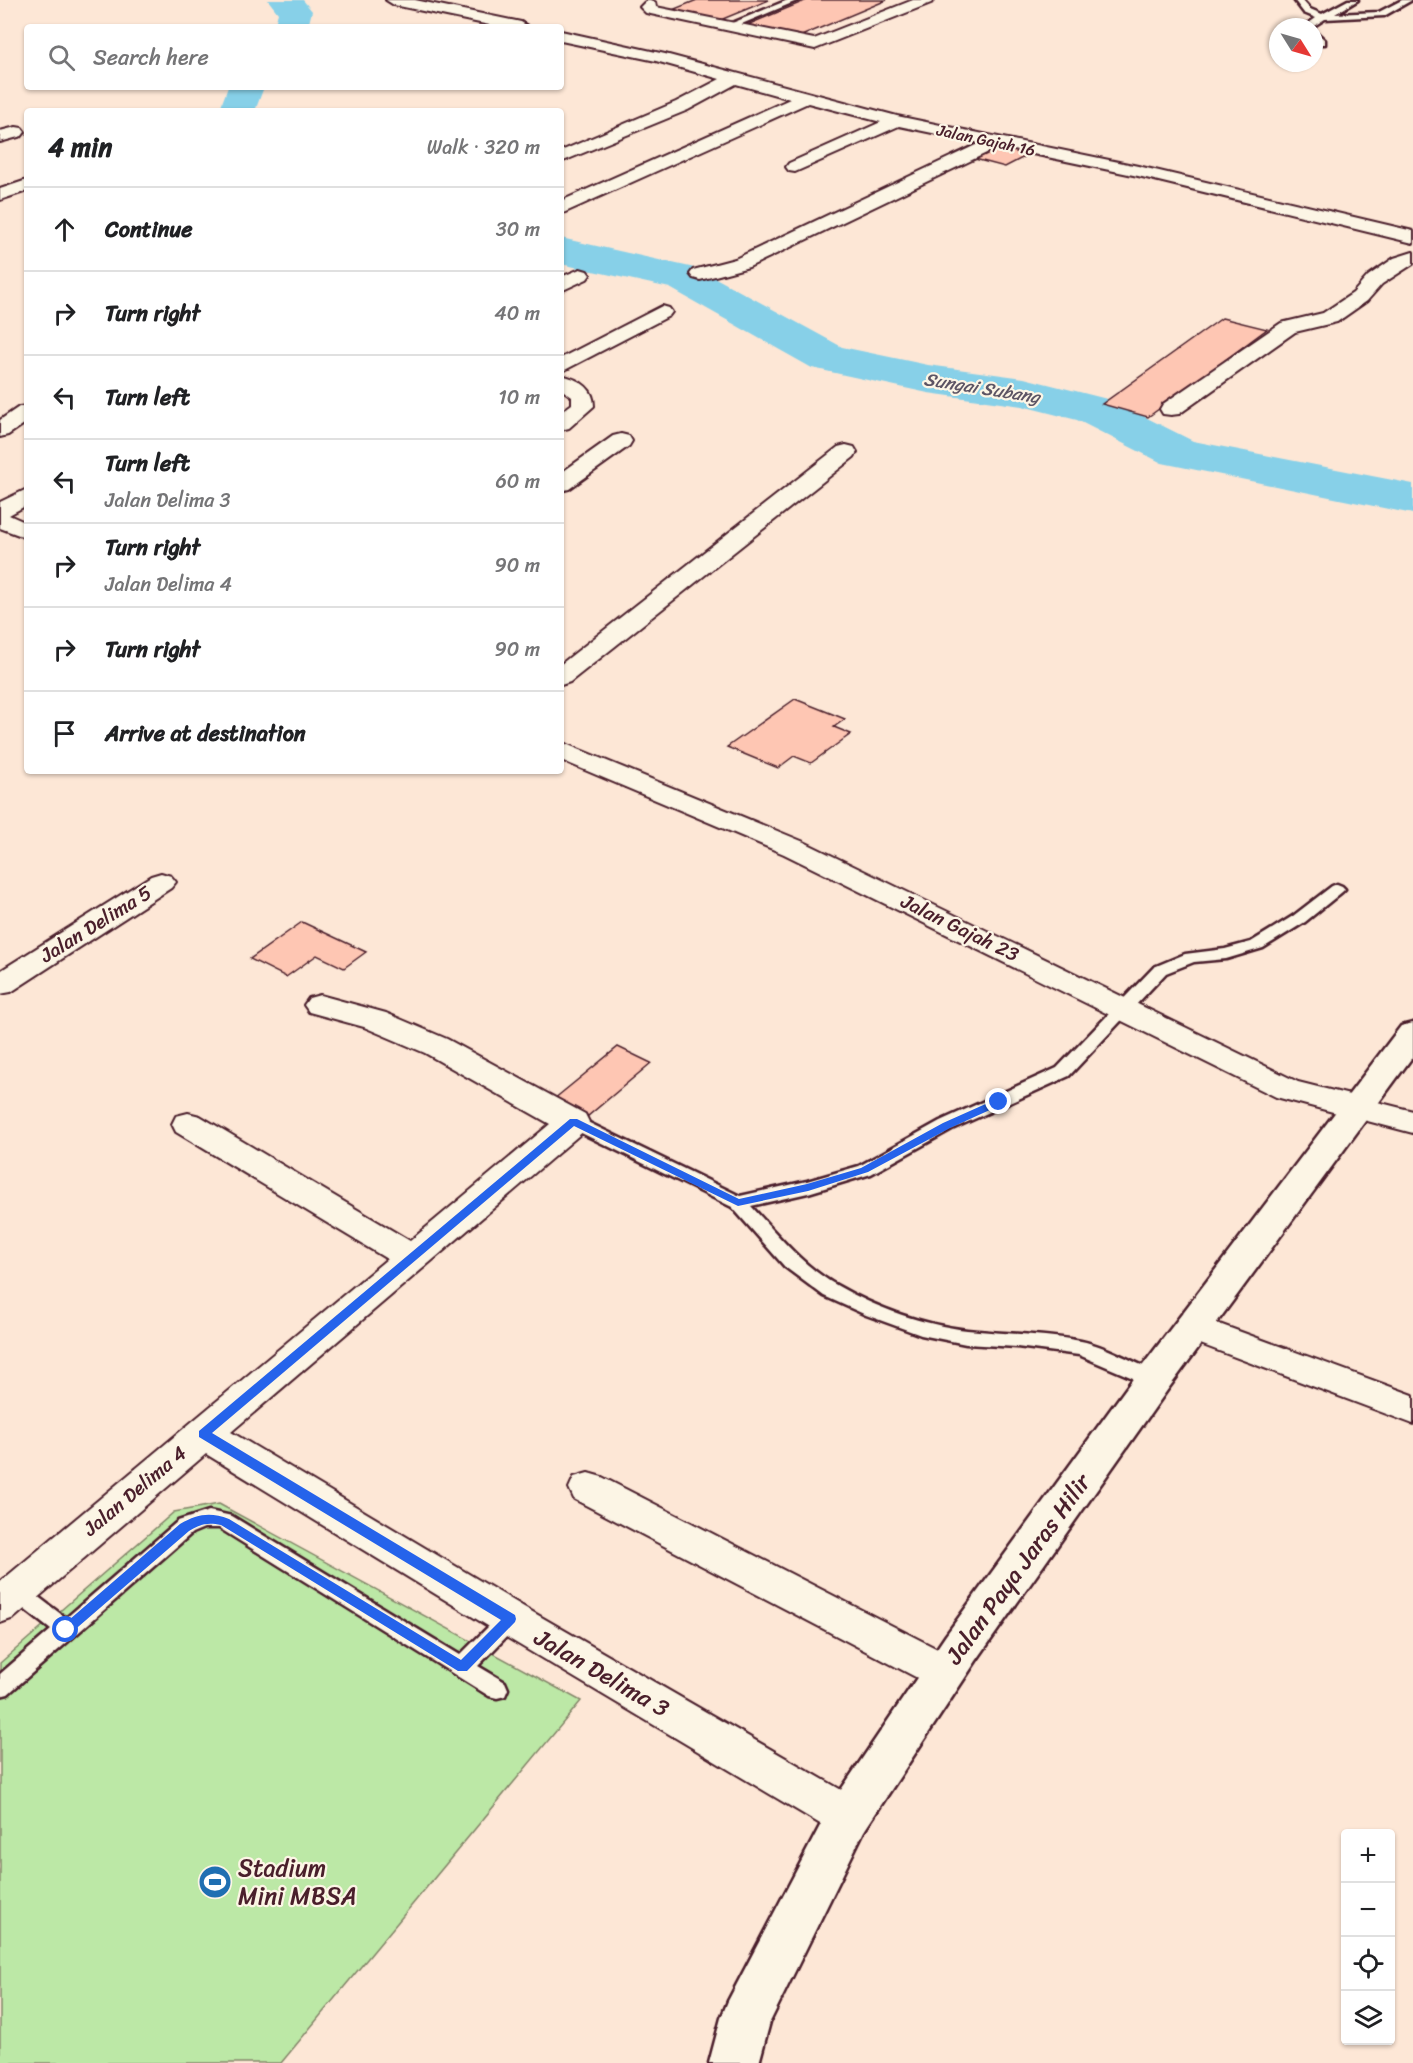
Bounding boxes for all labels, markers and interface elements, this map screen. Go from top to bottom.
north arrow [1269,18,1323,72]
search box [24,24,564,90]
text: Search here [93,38,209,77]
icon: search [45,41,78,74]
street label: Jalan Gajah 16 [933,115,1038,165]
text: 4 min [48,124,112,170]
text: Walk · 320 m [427,130,540,165]
text: Continue [105,210,193,249]
text: 30 m [496,212,540,247]
icon: ahead [48,213,81,246]
text: Turn right [105,294,200,333]
text: 40 m [494,296,540,331]
icon: right [48,297,81,330]
water label: Sungai Subang [922,363,1044,413]
text: Turn left [105,378,190,417]
text: 10 m [498,380,540,415]
icon: left [48,381,81,414]
text: Turn left [105,444,190,483]
text: 60 m [495,464,540,499]
icon: left [48,465,81,498]
text: Jalan Delima 3 [105,483,231,518]
text: Turn right [105,528,200,567]
text: 90 m [495,548,540,583]
icon: right [48,549,81,582]
text: Jalan Delima 4 [105,567,232,602]
text: Turn right [105,630,200,669]
text: 90 m [495,632,540,667]
icon: right [48,633,81,666]
text: Arrive at destination [105,714,306,753]
icon: arrive [48,717,81,750]
street label: Jalan Delima 5 [32,876,159,973]
street label: Jalan Gajah 23 [894,884,1025,972]
route end [985,1088,1011,1114]
street label: Jalan Delima 4 [74,1437,195,1546]
street label: Jalan Paya Jaras Hilir [934,1463,1103,1674]
route start [52,1616,78,1642]
street label: Jalan Delima 3 [525,1617,678,1729]
map controls [1341,1829,1395,2045]
button: + [1341,1829,1395,1883]
place label: Stadium Mini MBSA [238,1847,357,1917]
sports icon: Stadium Mini MBSA [197,1864,233,1900]
button: − [1341,1883,1395,1937]
button: locate [1341,1937,1395,1991]
button: layers [1341,1991,1395,2045]

